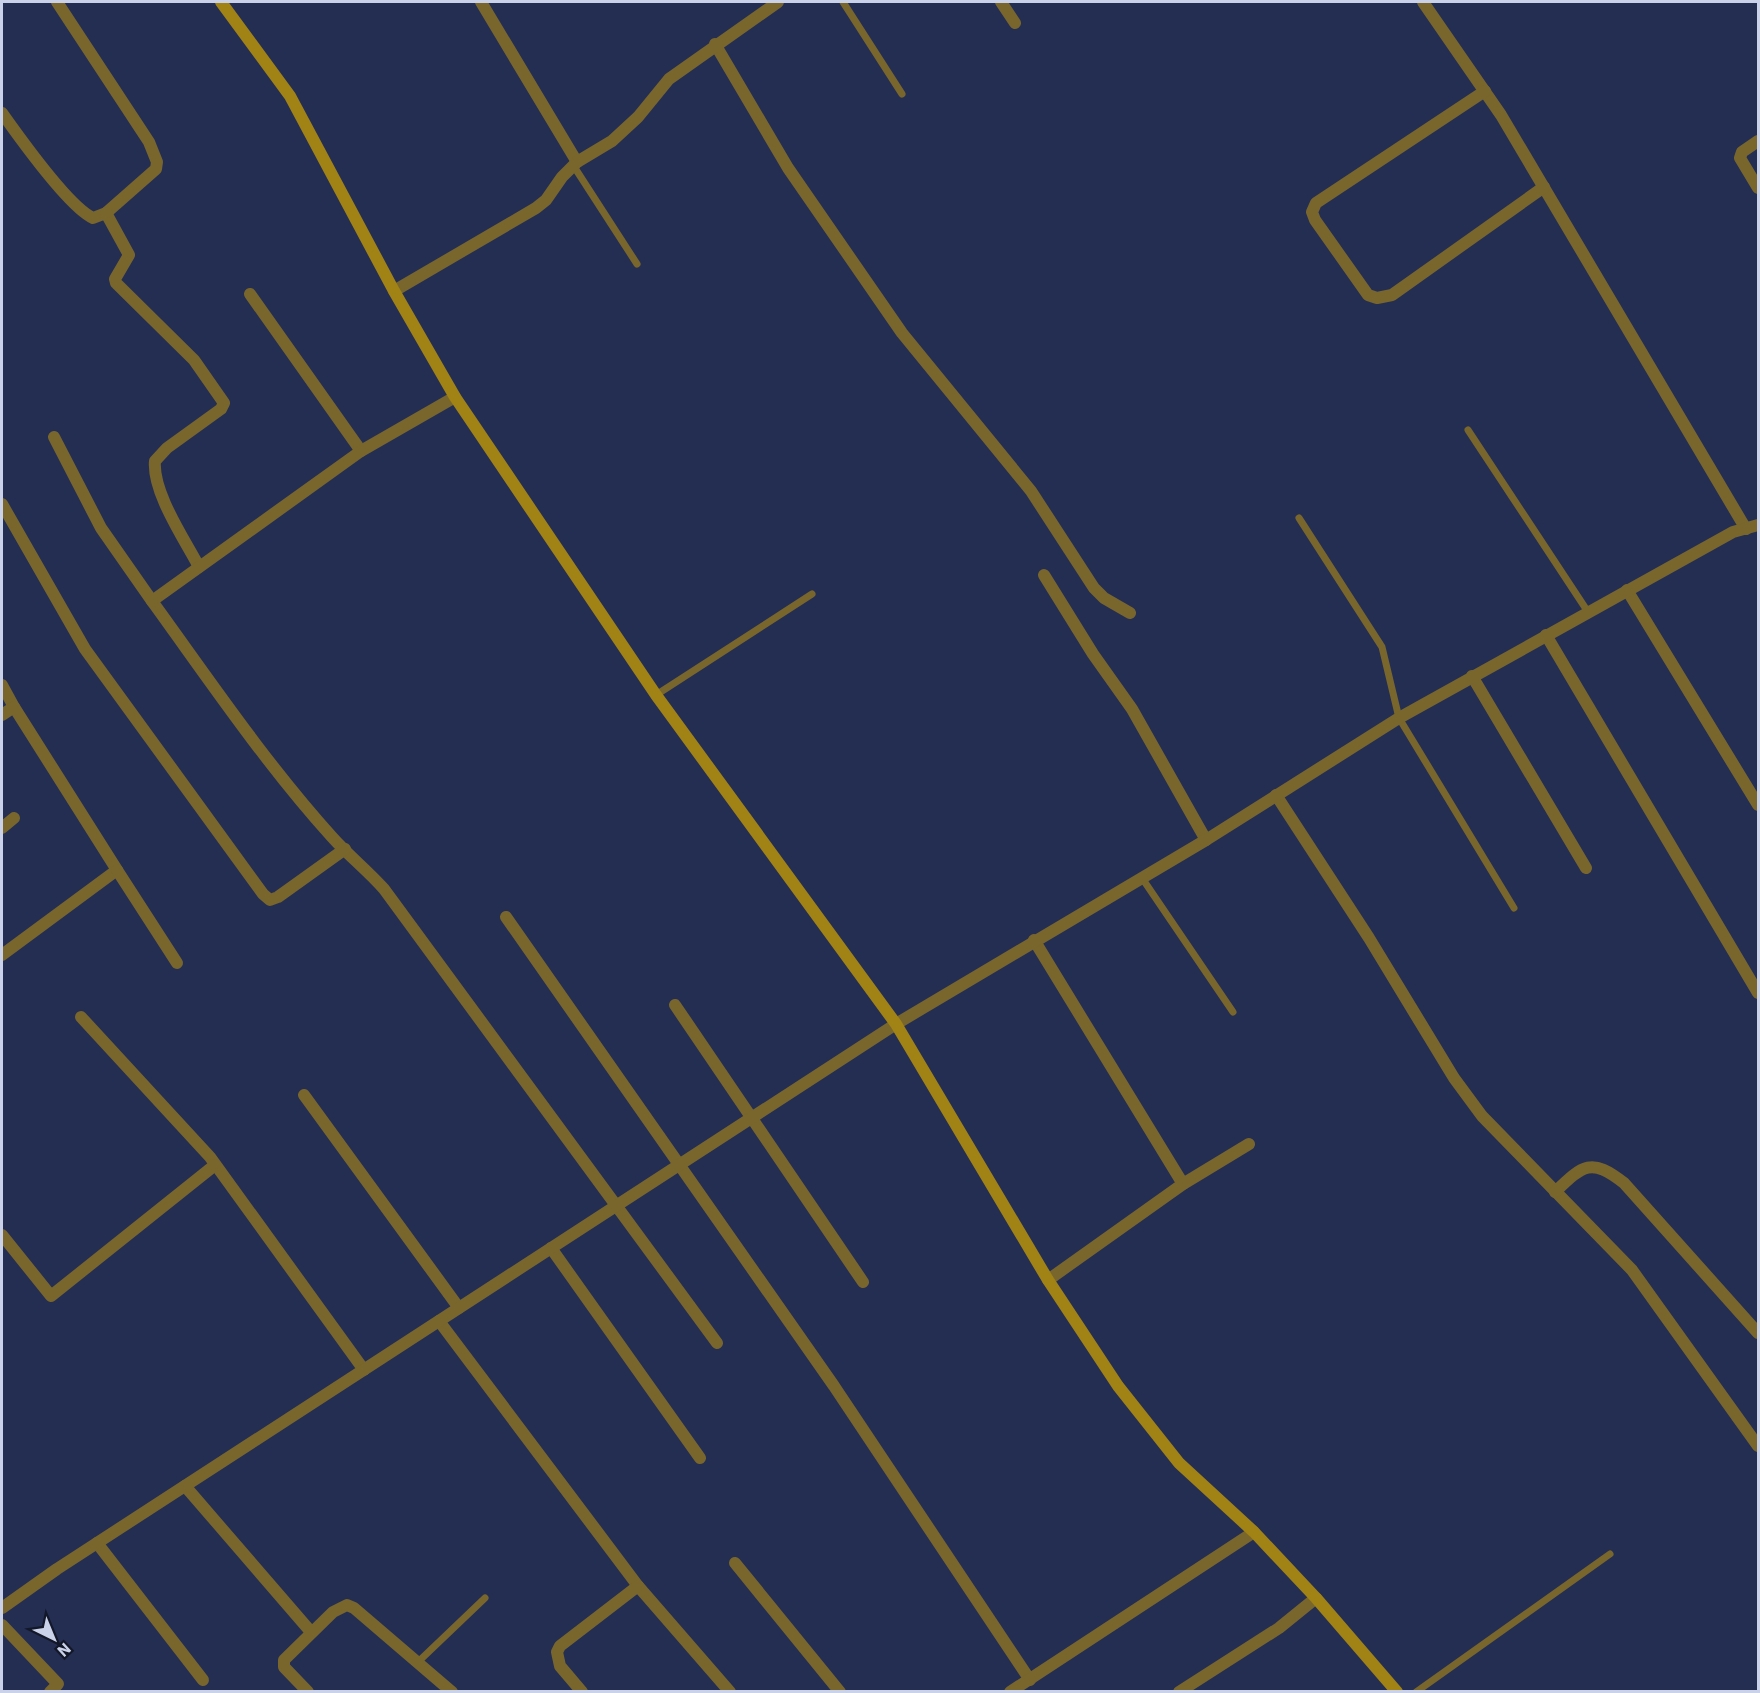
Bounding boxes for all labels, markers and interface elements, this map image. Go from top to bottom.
north arrow [24,1609,84,1669]
text: N [53,1639,75,1661]

